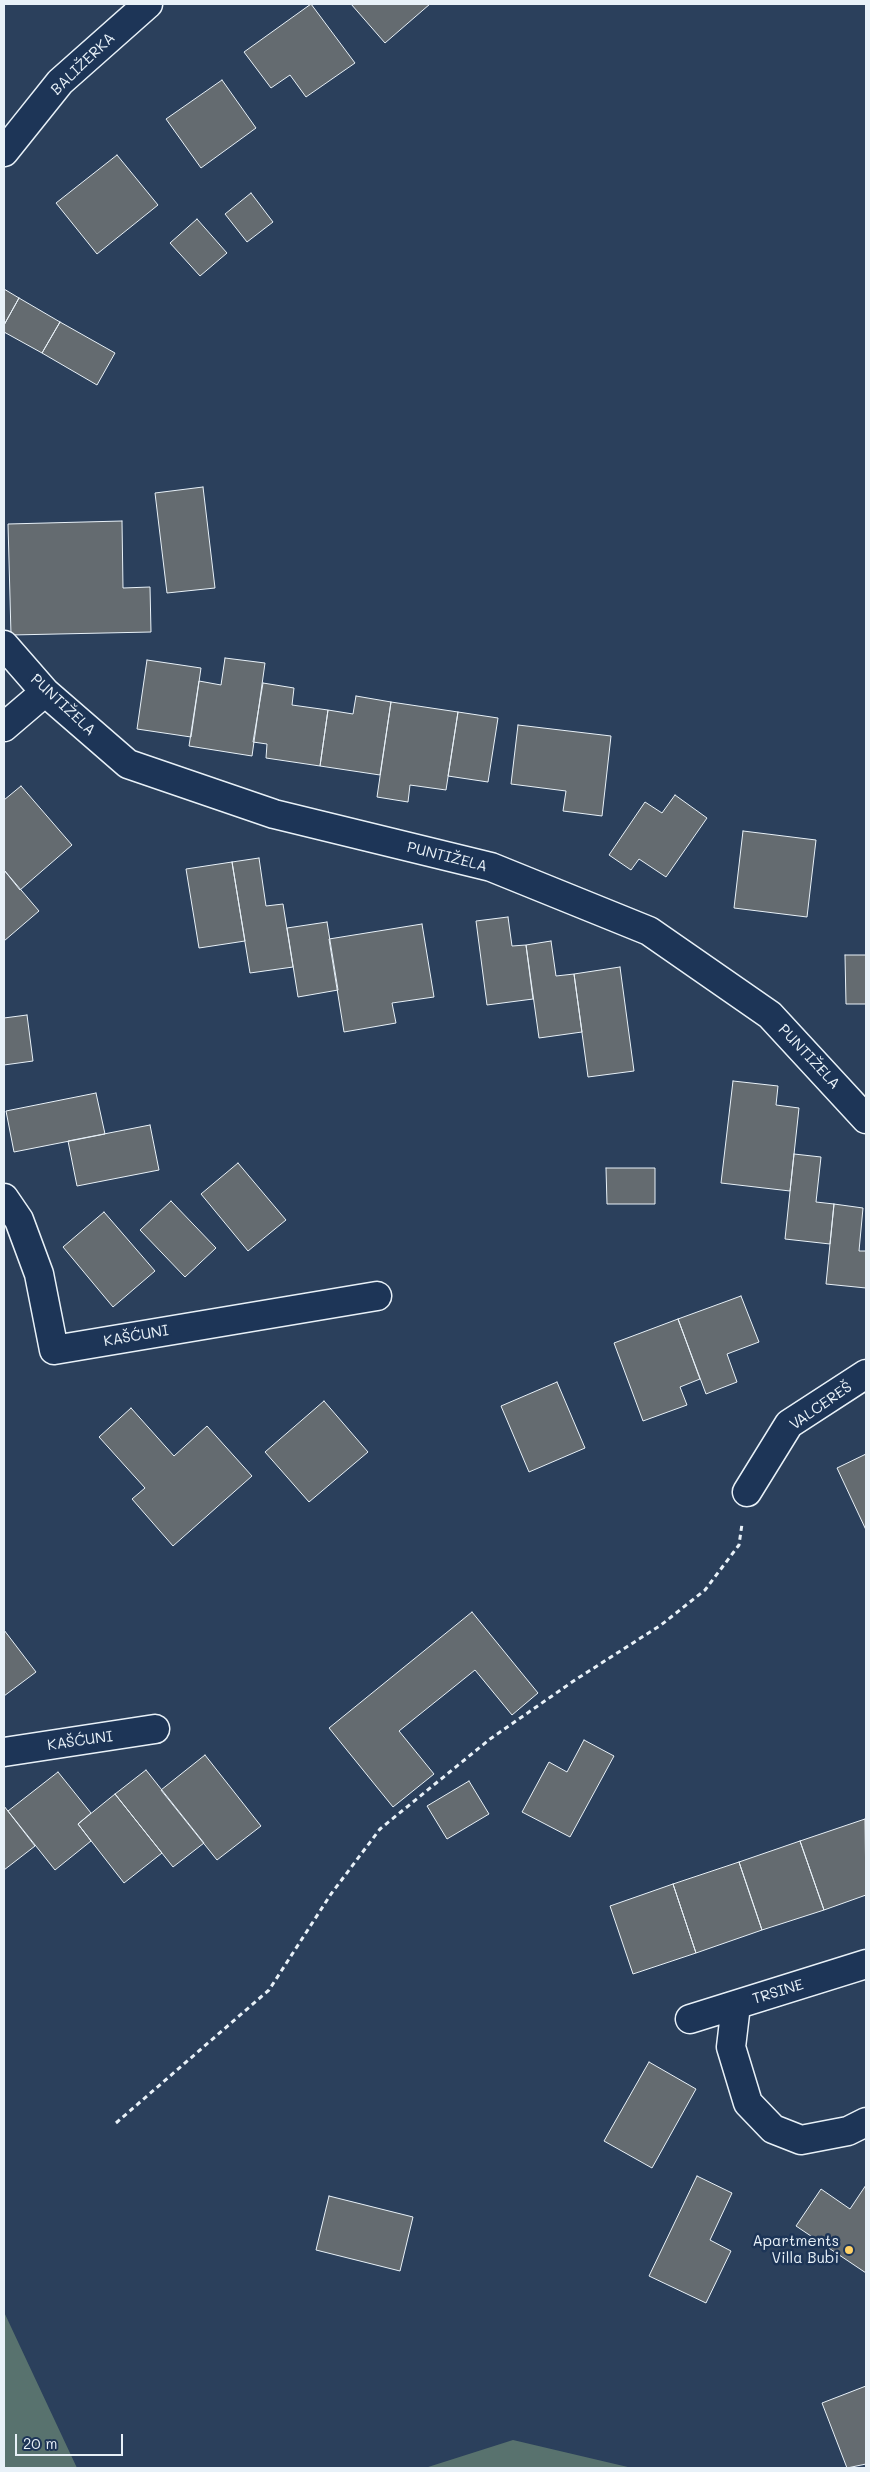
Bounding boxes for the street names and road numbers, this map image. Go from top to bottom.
street label: BALIŽERKA [47,29,119,99]
street label: PUNTIŽELA [27,670,99,740]
street label: PUNTIŽELA [405,838,489,876]
street label: PUNTIŽELA [774,1021,844,1093]
street label: KAŠĆUNI [102,1321,170,1351]
street label: VALCEREŠ [787,1378,855,1434]
street label: KAŠĆUNI [46,1728,114,1754]
street label: TRSINE [750,1976,806,2008]

